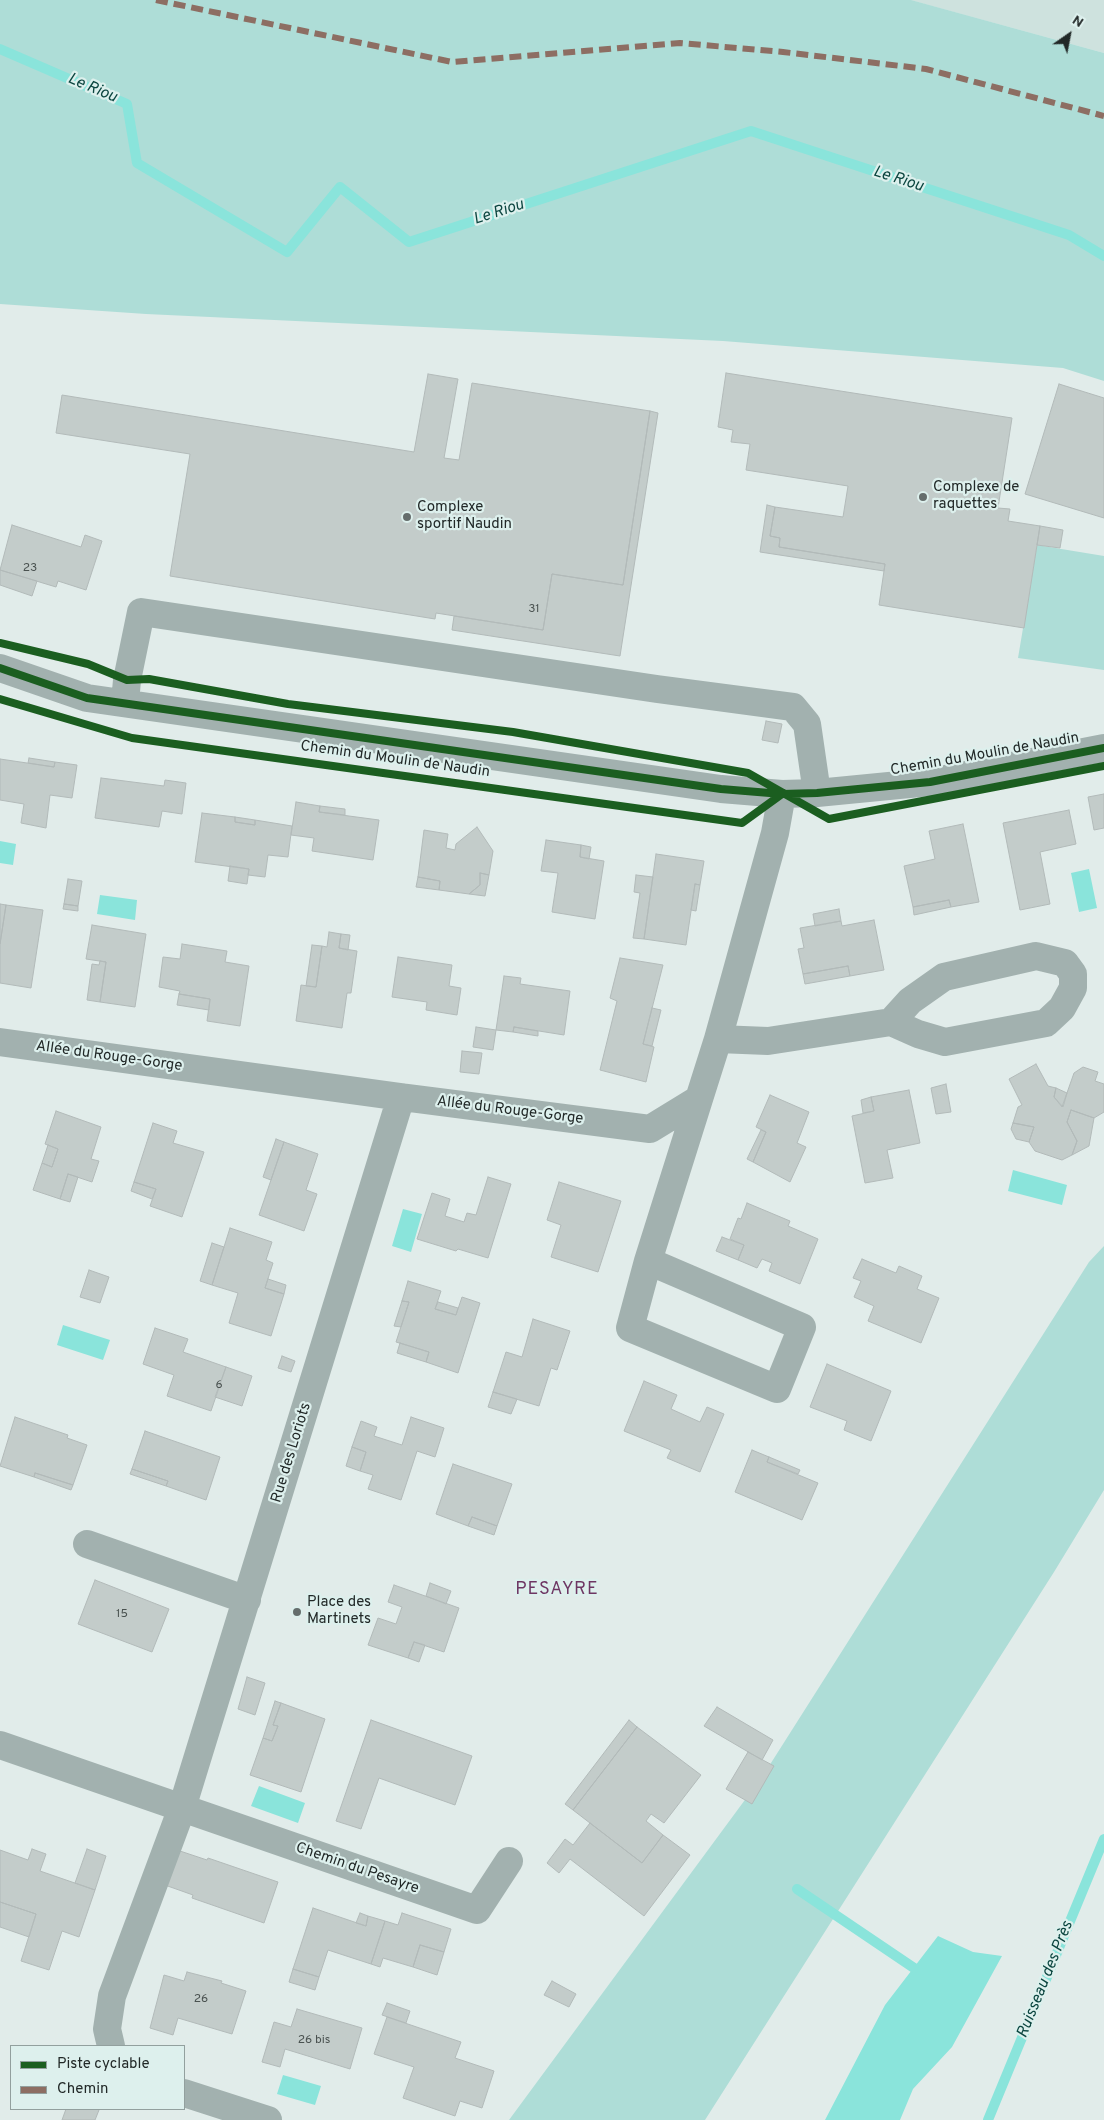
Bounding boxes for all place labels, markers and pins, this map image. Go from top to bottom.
place label: Complexe de raquettes [933,479,1019,514]
marker: Complexe de raquettes [917,491,929,503]
place label: Complexe sportif Naudin [417,499,512,534]
marker: Complexe sportif Naudin [401,511,413,523]
place label: Place des Martinets [307,1594,371,1629]
marker: Place des Martinets [291,1606,303,1618]

